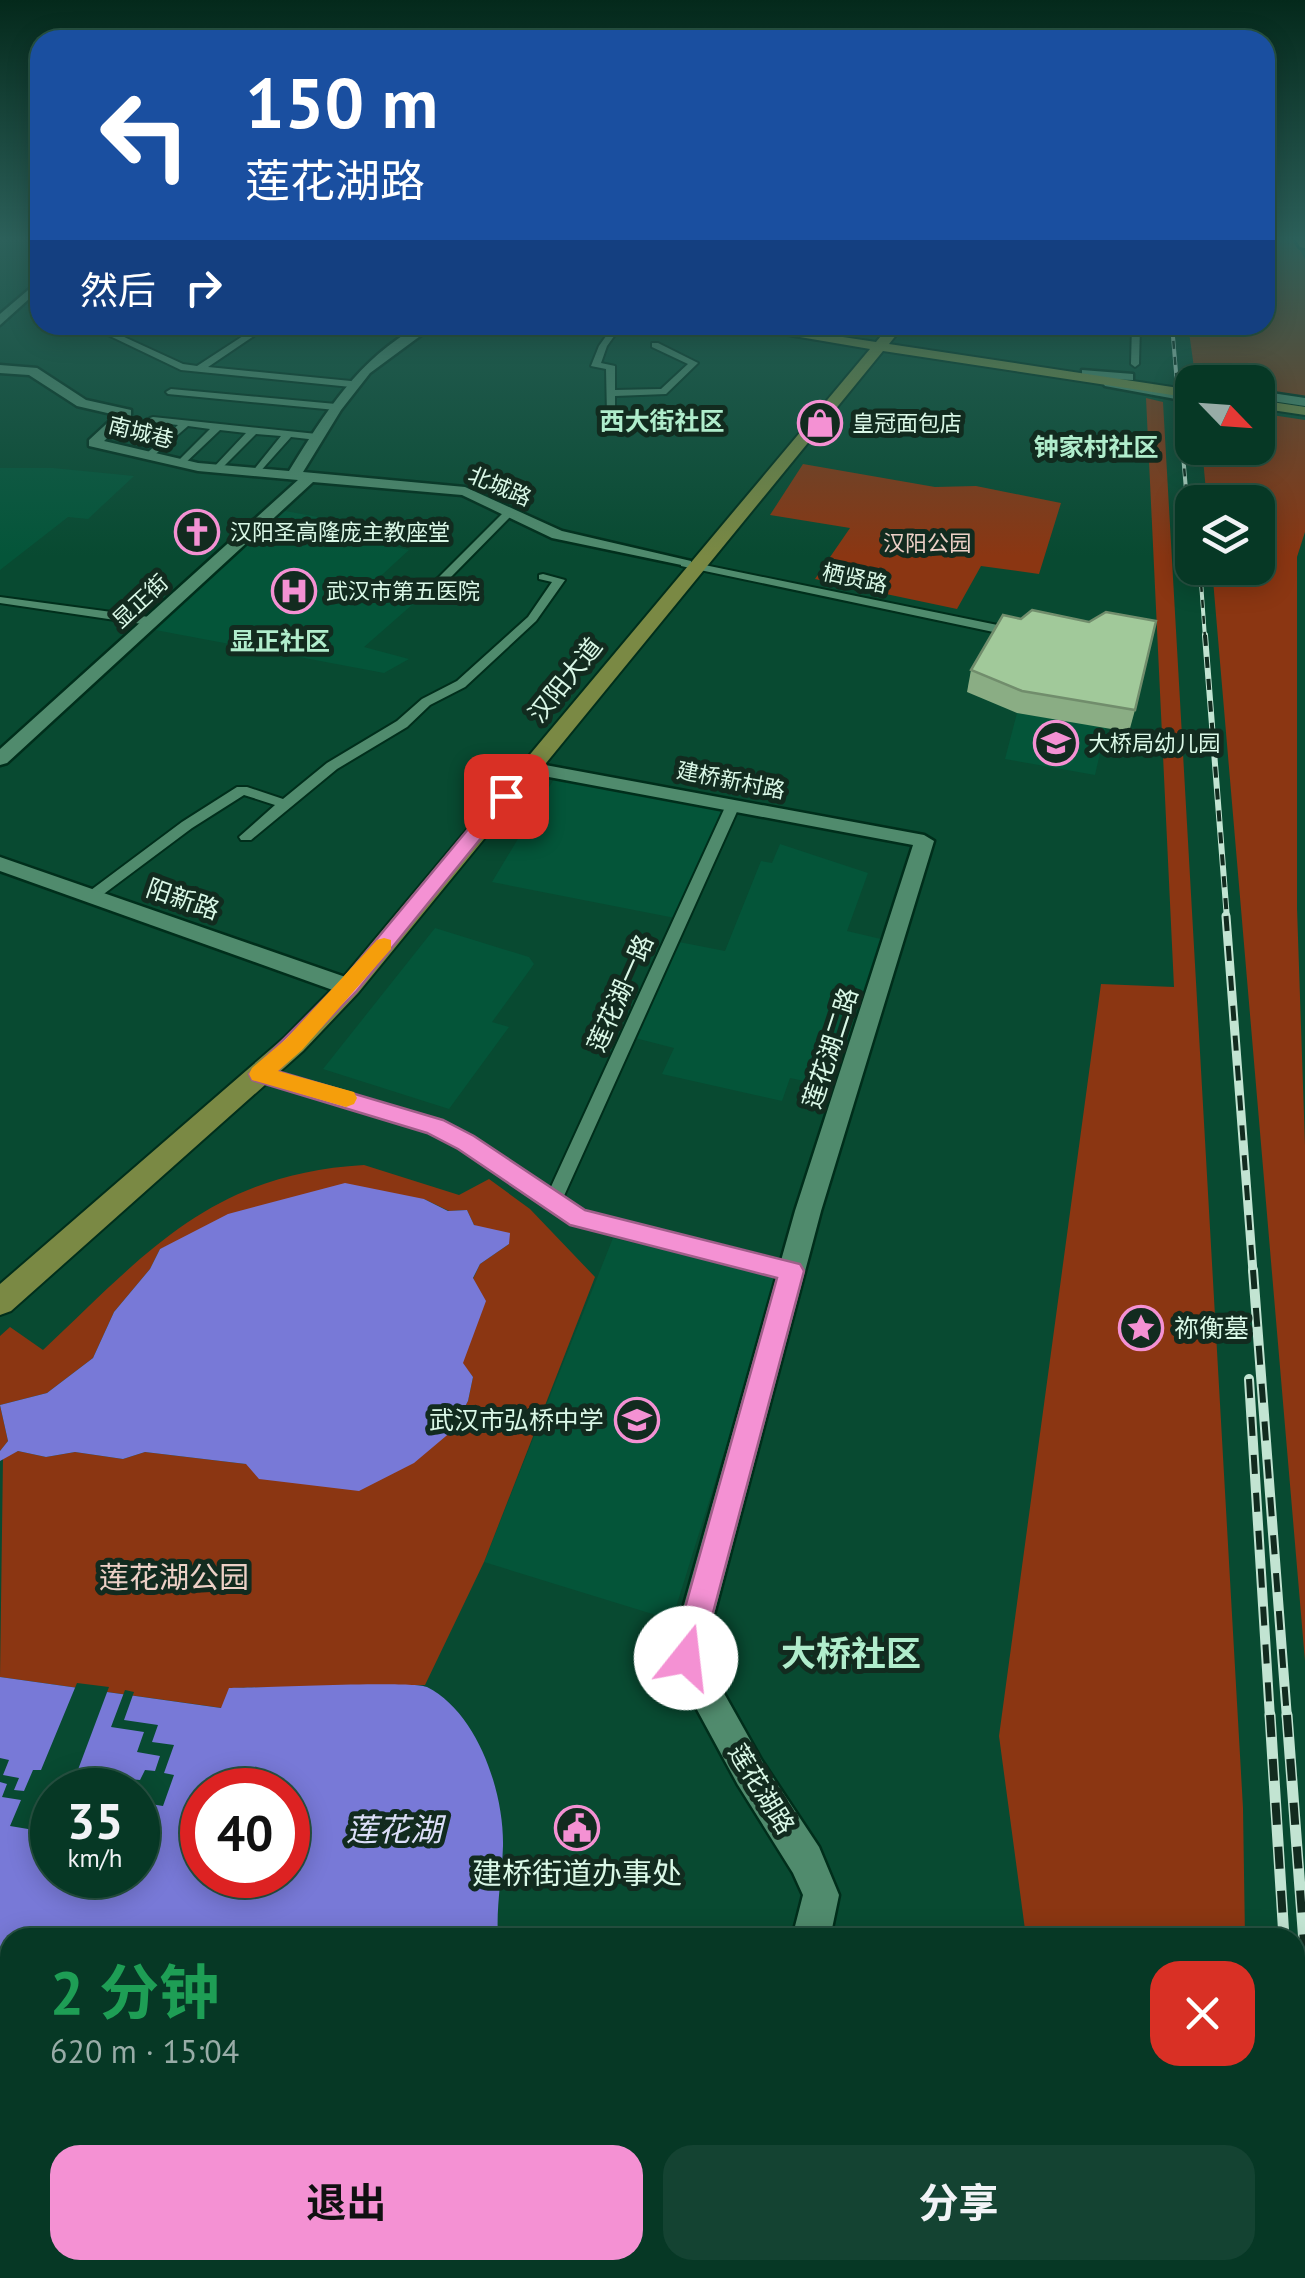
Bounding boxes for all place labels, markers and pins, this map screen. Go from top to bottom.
shop icon: 皇冠面包店 [797,400,843,446]
place label: 皇冠面包店 [852,409,962,437]
church icon: 汉阳圣高隆庞主教座堂 [174,509,220,555]
place label: 汉阳圣高隆庞主教座堂 [230,518,450,546]
hospital icon: 武汉市第五医院 [271,568,317,614]
place label: 武汉市第五医院 [326,577,480,605]
school or university icon: 大桥局幼儿园 [1033,720,1079,766]
place label: 大桥局幼儿园 [1088,729,1220,757]
pin [464,754,549,839]
place icon: 祢衡墓 [1118,1305,1164,1351]
place label: 祢衡墓 [1174,1312,1249,1344]
school or university icon: 武汉市弘桥中学 [614,1397,660,1443]
place label: 武汉市弘桥中学 [429,1404,604,1436]
public building icon: 建桥街道办事处 [554,1805,600,1851]
place label: 建桥街道办事处 [472,1853,682,1892]

